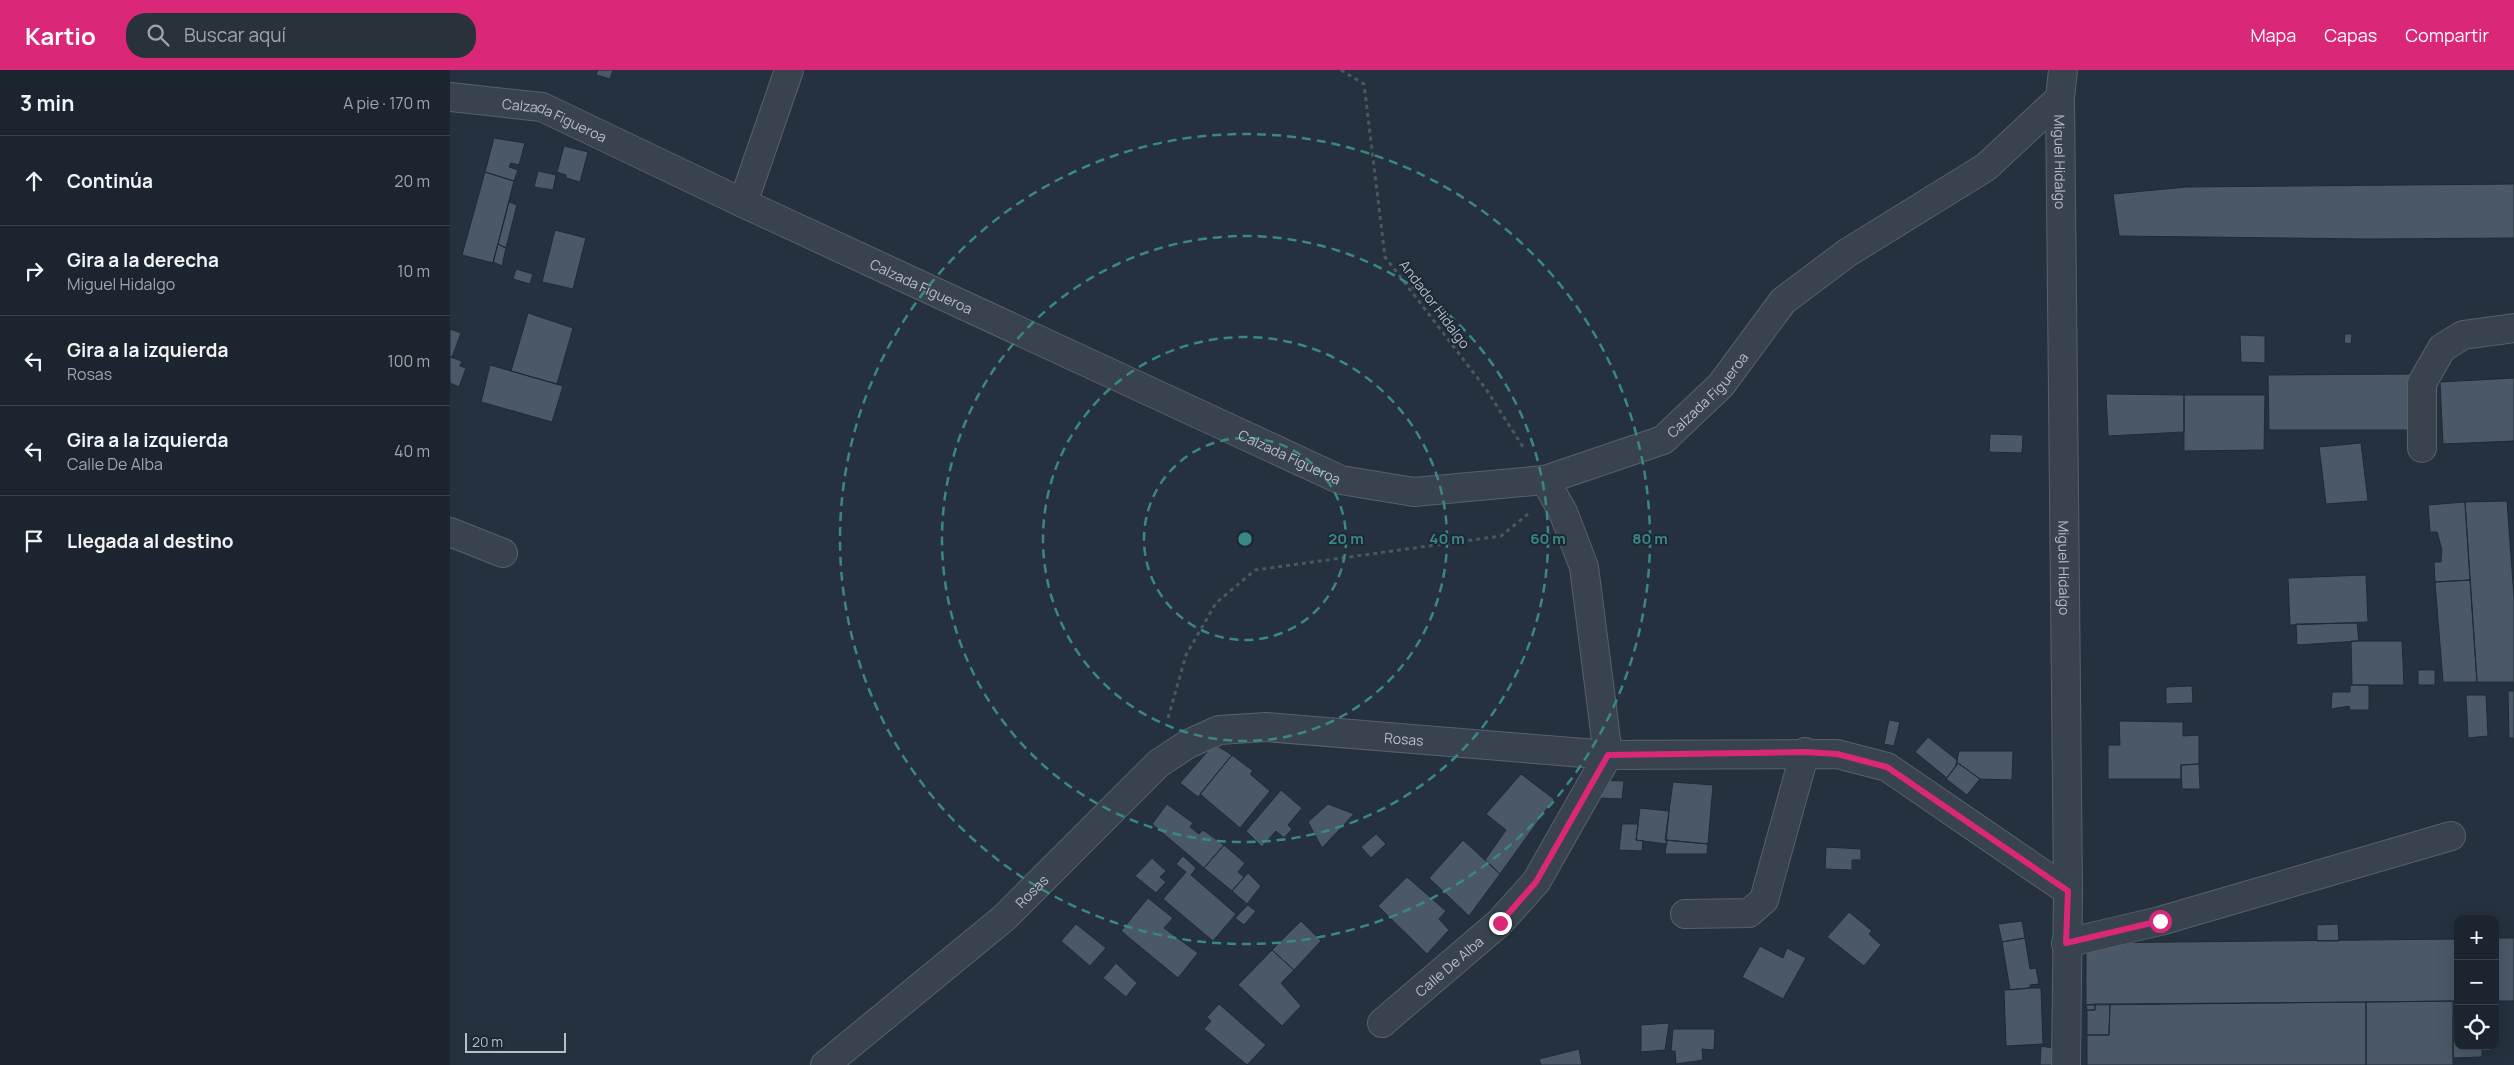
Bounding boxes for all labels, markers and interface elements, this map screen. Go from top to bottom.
search box [126,13,476,58]
text: Kartio [25,19,96,52]
icon: search [144,21,172,49]
text: Buscar aquí [184,22,286,48]
text: Mapa [2250,23,2296,47]
text: Capas [2324,23,2377,47]
text: Compartir [2405,23,2489,47]
text: 3 min [20,89,74,117]
text: A pie · 170 m [343,92,430,114]
street label: Calzada Figueroa [501,93,610,146]
street label: Miguel Hidalgo [2051,114,2071,209]
icon: ahead [20,167,48,195]
text: Continúa [67,168,153,194]
text: 20 m [394,170,430,192]
text: Gira a la derecha [67,247,219,273]
street label: Calzada Figueroa [867,254,976,318]
street label: Andador Hidalgo [1395,256,1475,352]
icon: right [20,257,48,285]
text: 10 m [397,260,430,282]
text: Miguel Hidalgo [67,273,175,295]
text: Gira a la izquierda [67,337,228,363]
icon: left [20,347,48,375]
street label: Calzada Figueroa [1662,348,1752,441]
text: 100 m [387,350,430,372]
text: Rosas [67,363,112,385]
street label: Calzada Figueroa [1236,424,1344,488]
text: Gira a la izquierda [67,427,228,453]
icon: left [20,437,48,465]
text: 40 m [394,440,430,462]
text: Calle De Alba [67,453,163,475]
street label: Miguel Hidalgo [2055,520,2075,615]
icon: arrive [20,527,48,555]
text: Llegada al destino [67,528,234,554]
text: 20 m [1328,528,1364,549]
text: 40 m [1429,528,1465,549]
text: 60 m [1530,528,1566,549]
text: 80 m [1632,528,1668,549]
centre of rings [1236,530,1254,548]
street label: Rosas [1383,727,1424,749]
street label: Rosas [1010,870,1052,912]
route start [2149,910,2172,933]
route end [1489,912,1512,935]
map controls [2454,915,2499,1050]
button: + [2454,915,2499,960]
street label: Calle De Alba [1411,931,1487,1000]
button: − [2454,960,2499,1005]
button: locate [2454,1005,2499,1050]
scale bar [465,1030,566,1053]
text: 20 m [472,1032,503,1051]

